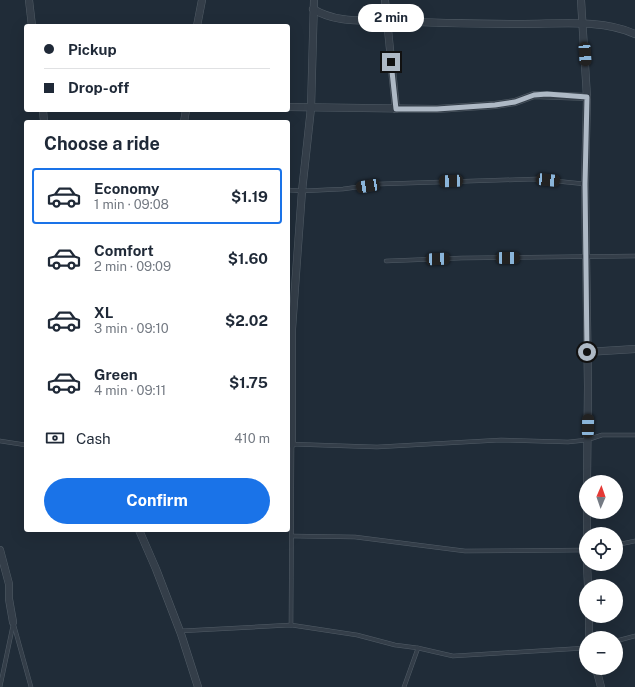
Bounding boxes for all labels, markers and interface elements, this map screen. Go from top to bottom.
callout: 2 min [358,4,424,32]
text: 2 min [374,10,408,25]
text: Pickup [68,41,117,58]
car [578,42,592,66]
route end [382,53,400,71]
text: Drop-off [68,79,129,96]
text: Choose a ride [44,133,160,154]
car [535,173,561,187]
car [439,175,463,187]
icon: car [46,178,82,214]
car [355,178,381,194]
text: Economy [94,180,159,197]
text: $1.19 [231,188,268,205]
text: 1 min · 09:08 [94,197,169,212]
icon: car [46,240,82,276]
text: Comfort [94,242,154,259]
text: $1.60 [228,250,268,267]
car [496,252,520,264]
car [426,253,450,265]
text: 2 min · 09:09 [94,259,171,274]
icon: car [46,302,82,338]
text: XL [94,304,113,321]
text: $2.02 [225,312,268,329]
text: 3 min · 09:10 [94,321,169,336]
route start [578,343,596,361]
icon: car [46,364,82,400]
text: Green [94,366,138,383]
text: $1.75 [229,374,268,391]
text: 4 min · 09:11 [94,383,166,398]
car [582,414,594,438]
icon: cash [44,427,66,449]
text: Cash [76,430,111,447]
text: 410 m [234,431,270,446]
north arrow [579,475,623,519]
map controls [579,475,623,675]
button: Confirm [44,478,270,524]
button: locate [579,527,623,571]
button: + [579,579,623,623]
button: − [579,631,623,675]

